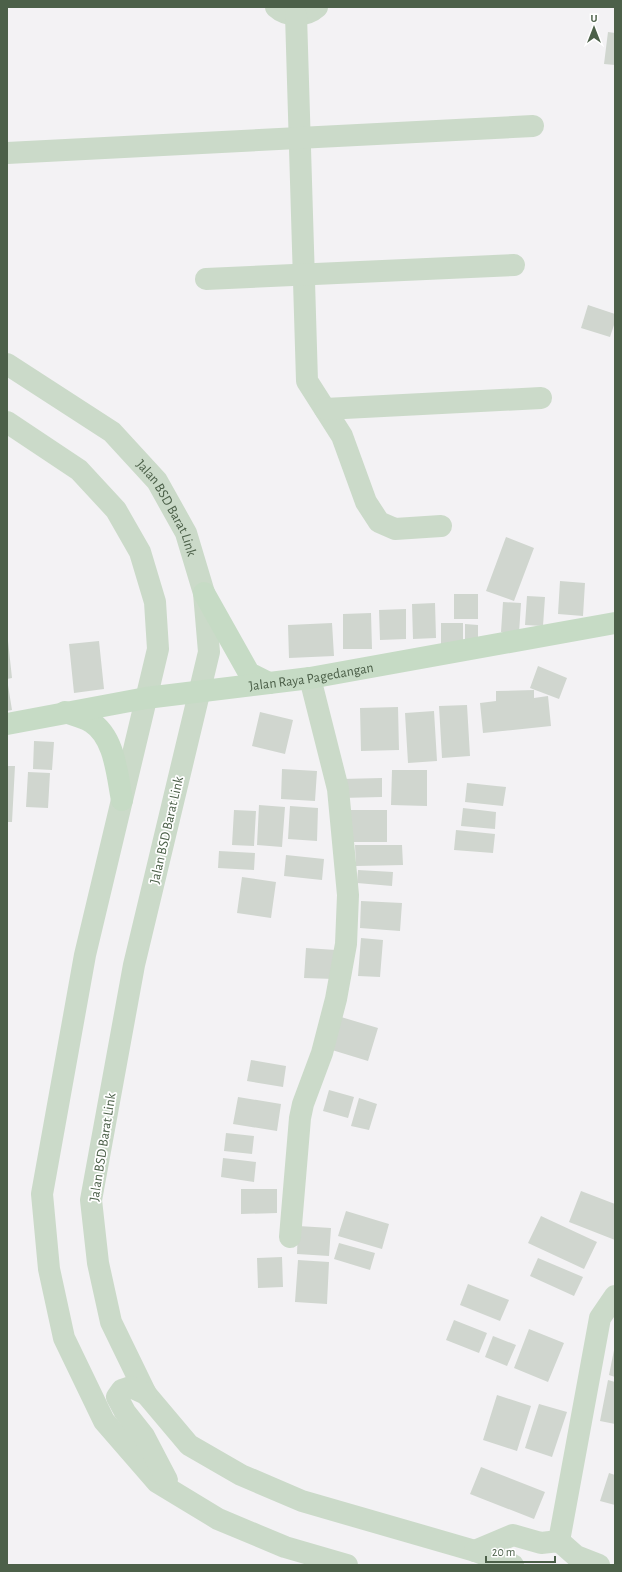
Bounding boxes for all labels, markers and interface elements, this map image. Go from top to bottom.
north arrow [574,8,614,48]
text: U [590,13,598,24]
street label: Jalan BSD Barat Link [133,457,199,559]
street label: Jalan Raya Pagedangan [248,661,375,693]
street label: Jalan BSD Barat Link [148,775,186,885]
street label: Jalan BSD Barat Link [87,1091,119,1202]
scale bar [486,1538,555,1564]
text: 20 m [492,1546,515,1558]

